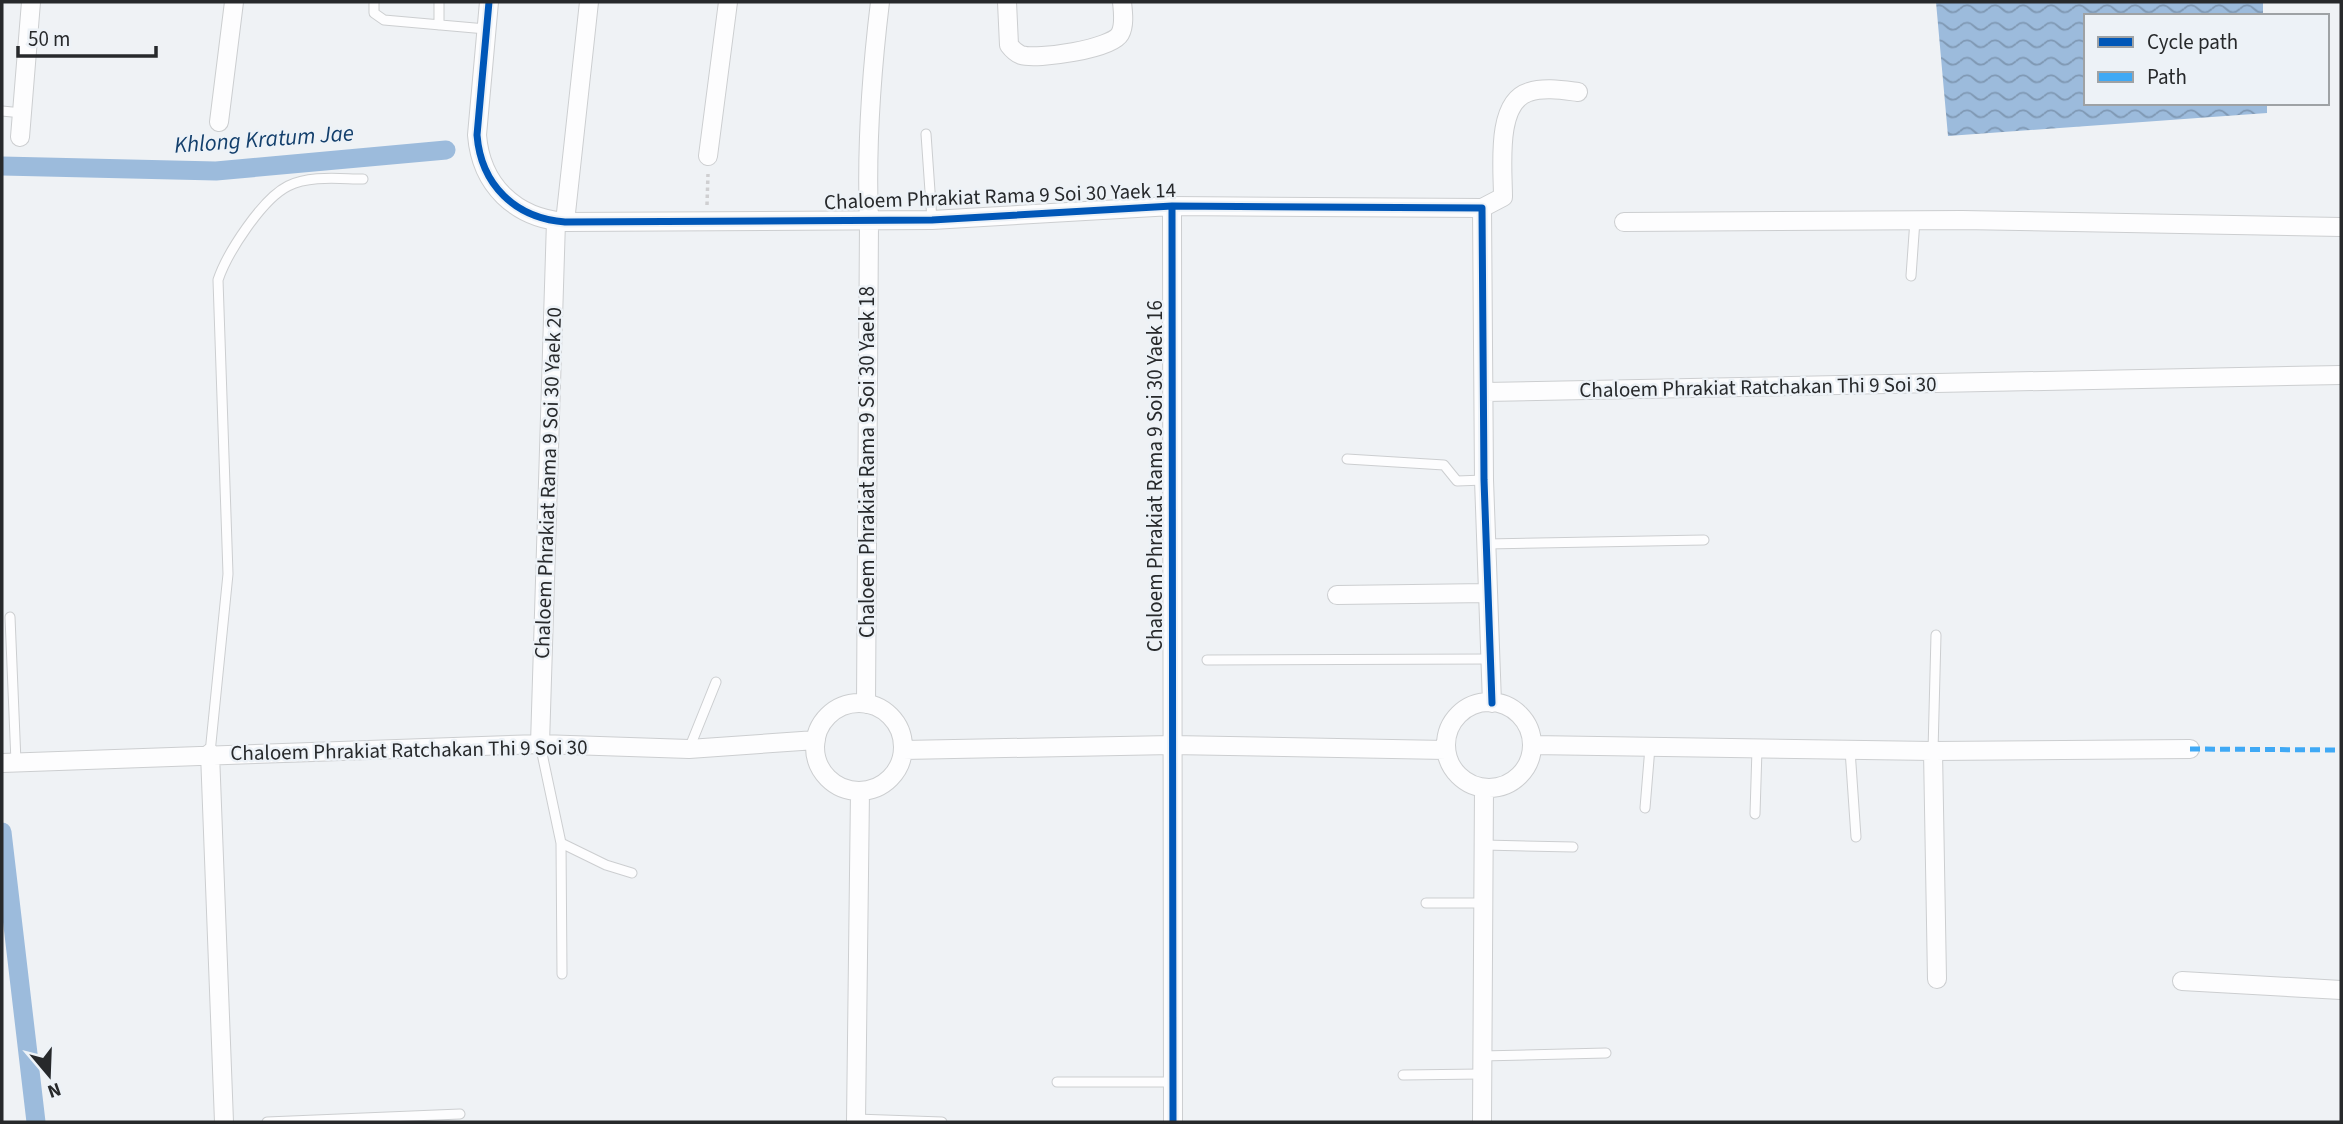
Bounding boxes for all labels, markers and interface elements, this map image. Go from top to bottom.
scale bar [18,14,156,58]
legend [2084,14,2329,105]
text: 50 m [28,24,70,54]
text: Cycle path [2147,27,2238,57]
text: Path [2147,62,2187,92]
water label: Khlong Kratum Jae [173,116,355,162]
street label: Chaloem Phrakiat Rama 9 Soi 30 Yaek 14 [824,175,1176,217]
street label: Chaloem Phrakiat Rama 9 Soi 30 Yaek 18 [852,286,882,638]
street label: Chaloem Phrakiat Rama 9 Soi 30 Yaek 16 [1140,300,1170,652]
street label: Chaloem Phrakiat Rama 9 Soi 30 Yaek 20 [527,307,569,659]
street label: Chaloem Phrakiat Ratchakan Thi 9 Soi 30 [1579,369,1937,405]
street label: Chaloem Phrakiat Ratchakan Thi 9 Soi 30 [230,732,588,768]
north arrow [14,1040,84,1110]
text: N [44,1075,64,1104]

